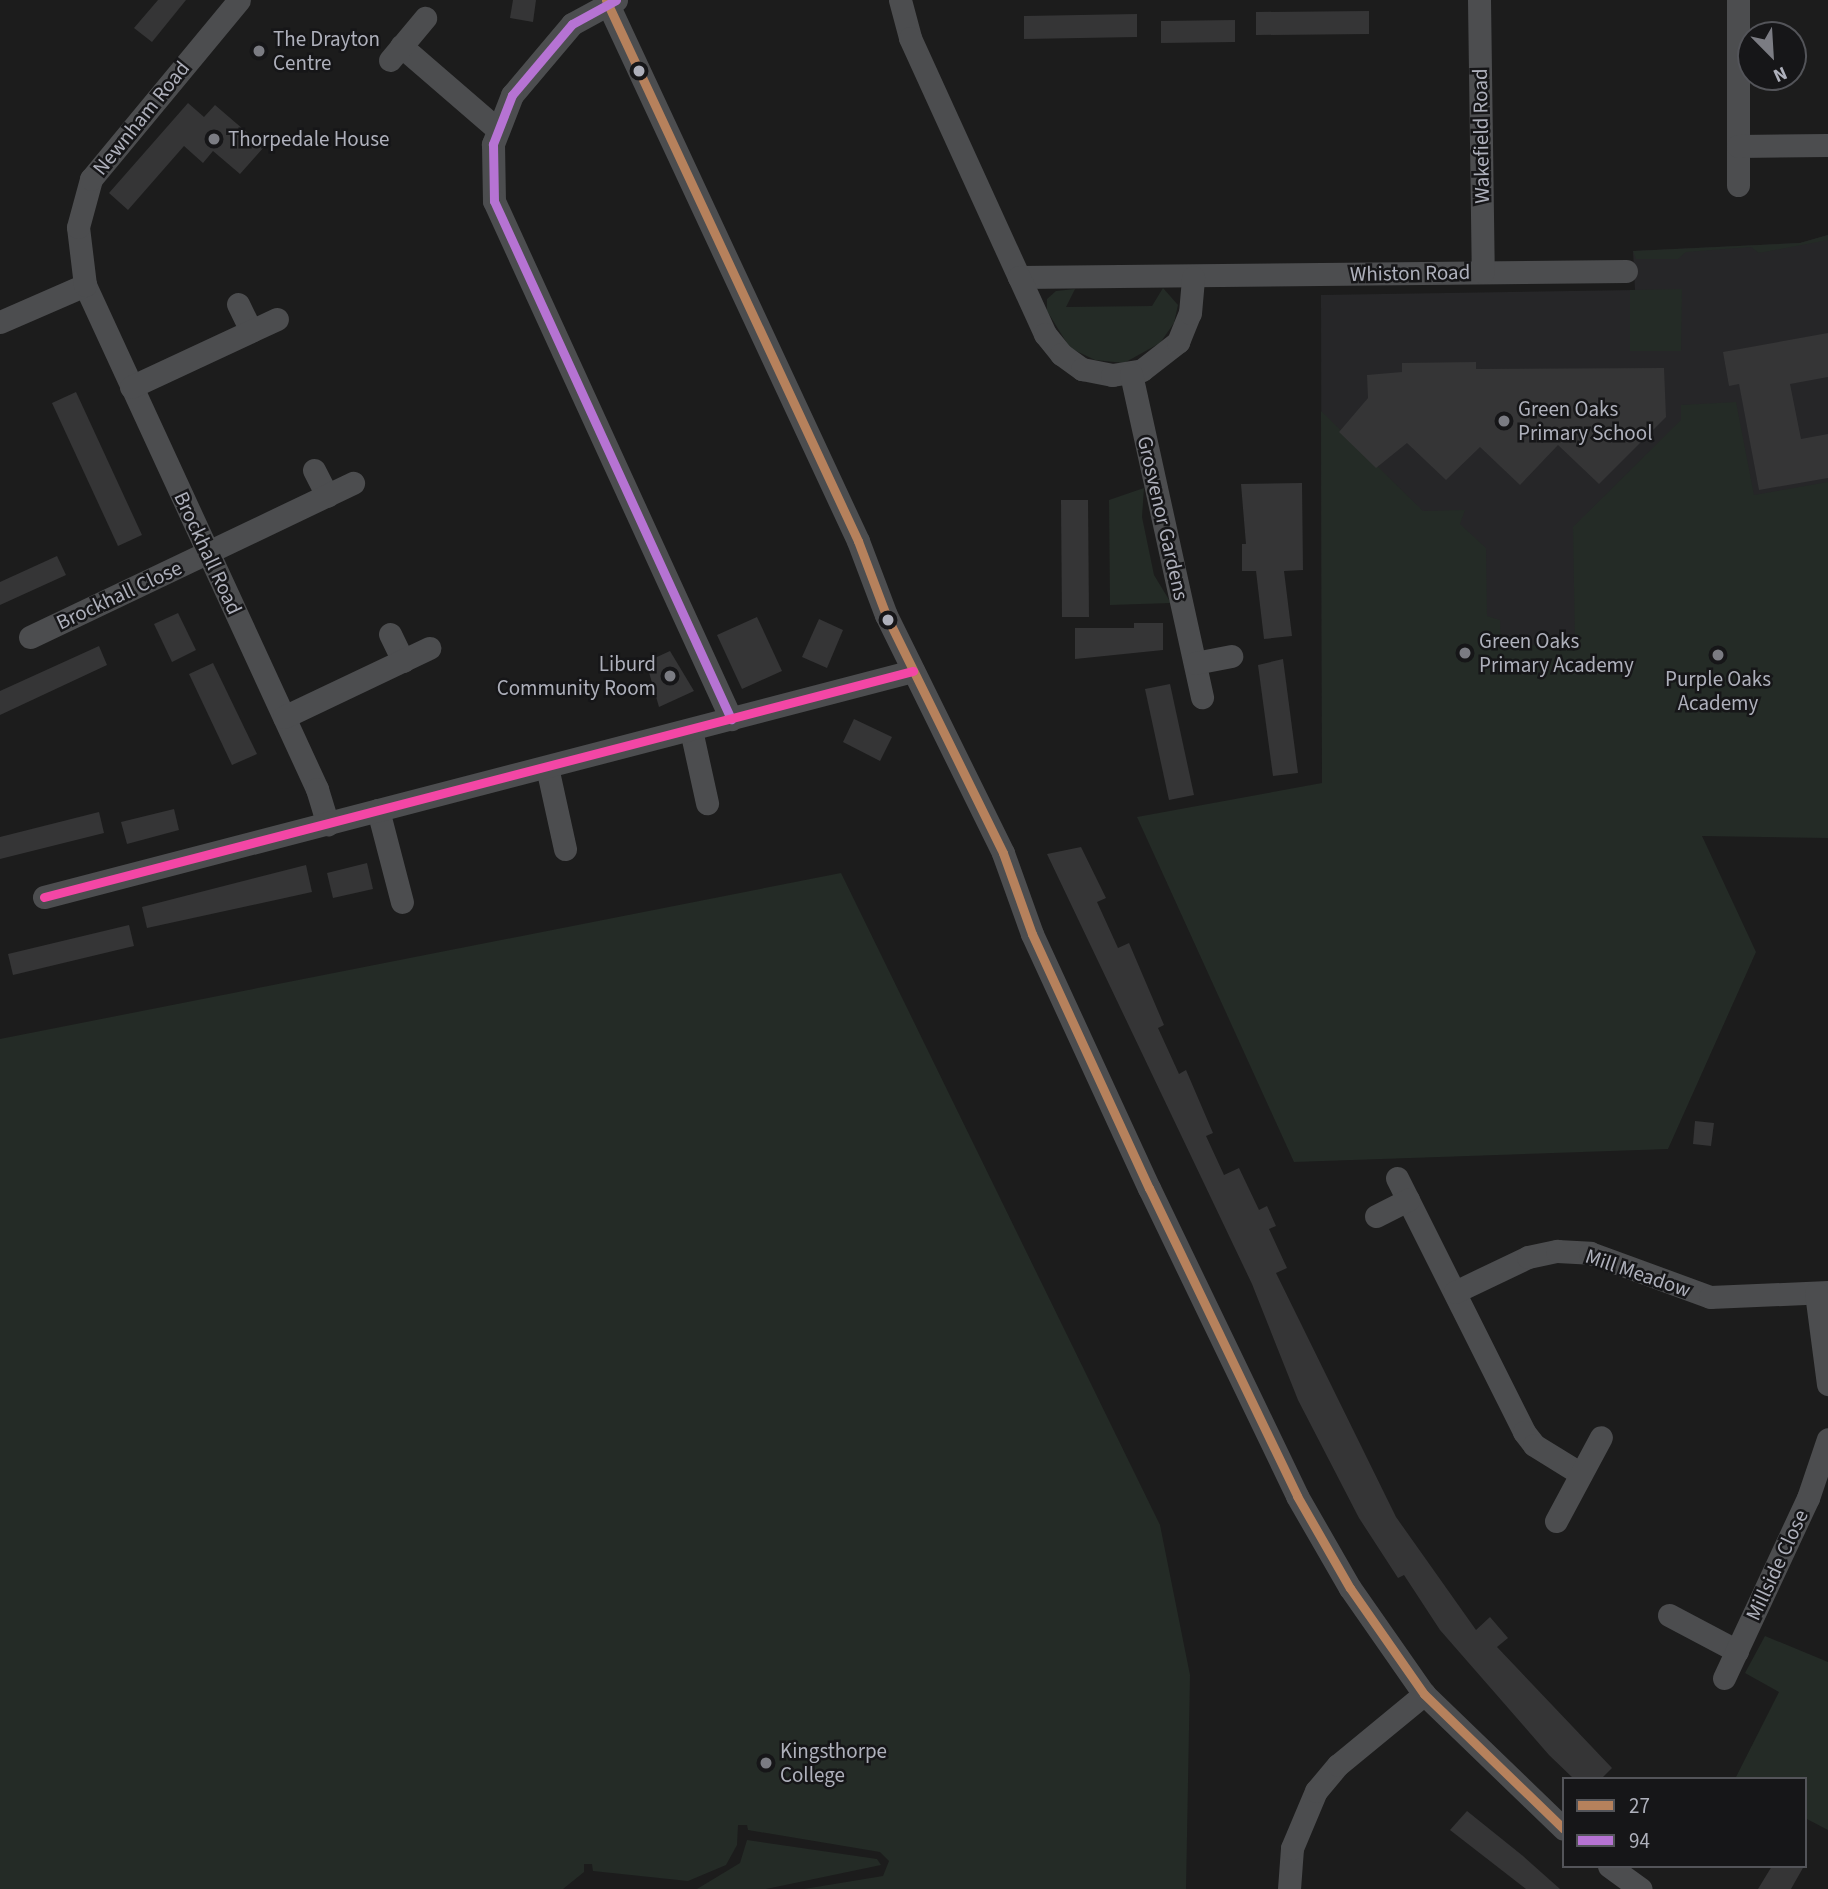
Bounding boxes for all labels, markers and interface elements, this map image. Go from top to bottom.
north arrow [1737,21,1807,91]
place label: The Drayton Centre [273,26,380,76]
marker: The Drayton Centre [251,43,267,59]
street label: Newnham Road [87,56,195,180]
text: N [1769,59,1791,89]
unlabelled marker [632,64,646,78]
street label: Wakefield Road [1467,68,1495,204]
place label: Thorpedale House [228,126,389,152]
marker: Thorpedale House [206,131,222,147]
street label: Whiston Road [1350,259,1470,287]
place label: Green Oaks Primary School [1518,396,1652,446]
marker: Green Oaks Primary School [1496,413,1512,429]
street label: Grosvenor Gardens [1132,433,1194,603]
street label: Brockhall Road [169,488,247,618]
street label: Brockhall Close [52,555,186,635]
unlabelled marker [881,613,895,627]
place label: Green Oaks Primary Academy [1479,628,1634,678]
marker: Green Oaks Primary Academy [1457,645,1473,661]
marker: Purple Oaks Academy [1710,647,1726,663]
place label: Liburd Community Room [497,651,656,701]
place label: Purple Oaks Academy [1665,666,1771,716]
marker: Liburd Community Room [662,668,678,684]
street label: Mill Meadow [1582,1243,1694,1303]
street label: Millside Close [1740,1506,1814,1624]
place label: Kingsthorpe College [780,1738,887,1788]
marker: Kingsthorpe College [758,1755,774,1771]
legend [1562,1777,1807,1868]
text: 27 [1629,1791,1650,1821]
text: 94 [1629,1826,1650,1856]

